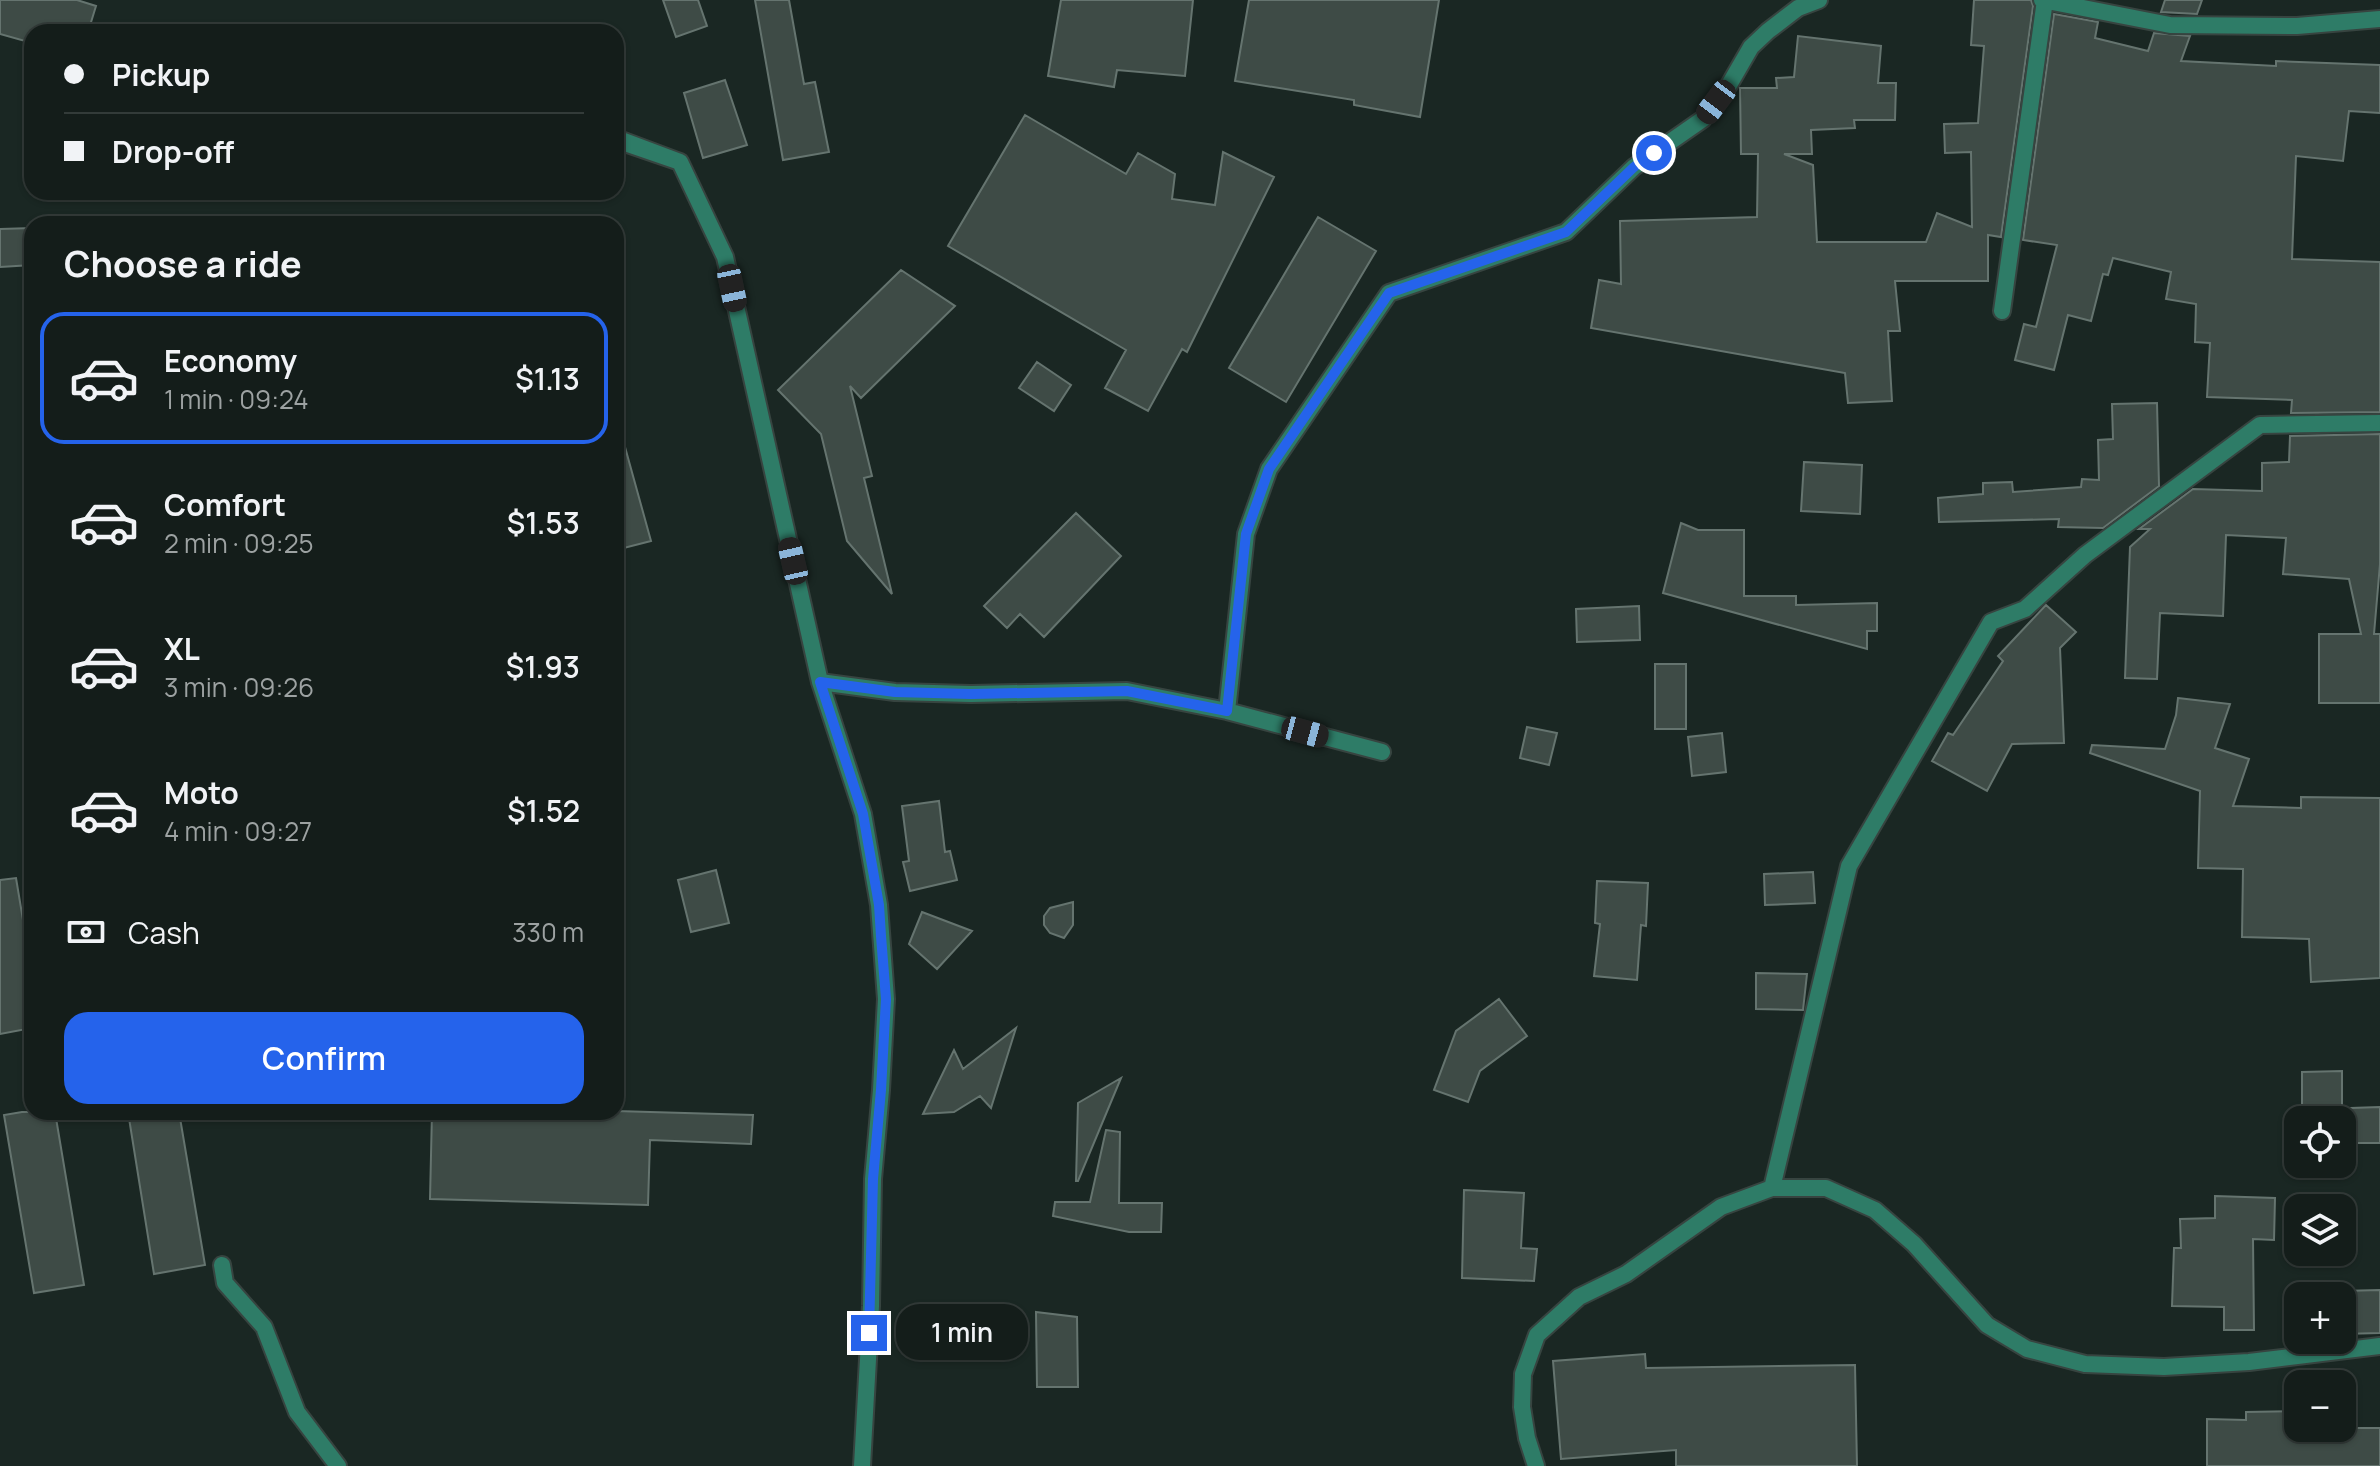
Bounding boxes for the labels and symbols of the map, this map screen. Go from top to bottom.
car [1692,76,1740,128]
route start [1636,135,1672,171]
car [715,262,749,314]
car [776,535,810,587]
car [1279,714,1331,750]
callout: 1 min [897,1305,1029,1361]
route end [851,1315,887,1351]

